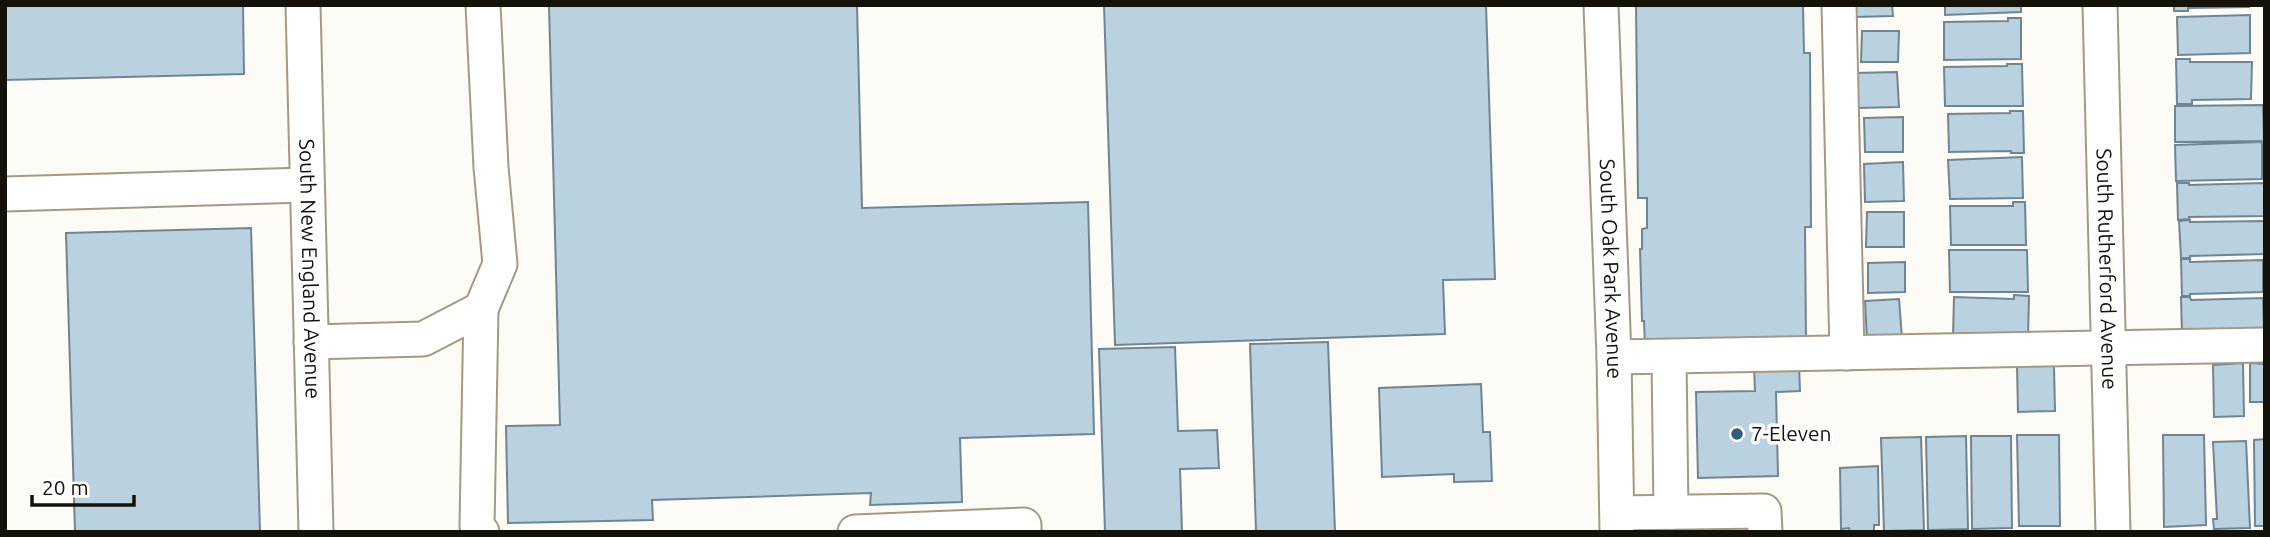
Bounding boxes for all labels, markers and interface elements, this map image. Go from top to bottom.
street label: South New England Avenue [295,139,326,399]
street label: South Rutherford Avenue [2093,148,2122,390]
street label: South Oak Park Avenue [1596,158,1627,379]
place label: 7-Eleven [1751,421,1832,445]
marker: 7-Eleven [1729,426,1745,442]
scale bar [32,463,133,507]
text: 20 m [42,475,89,499]

